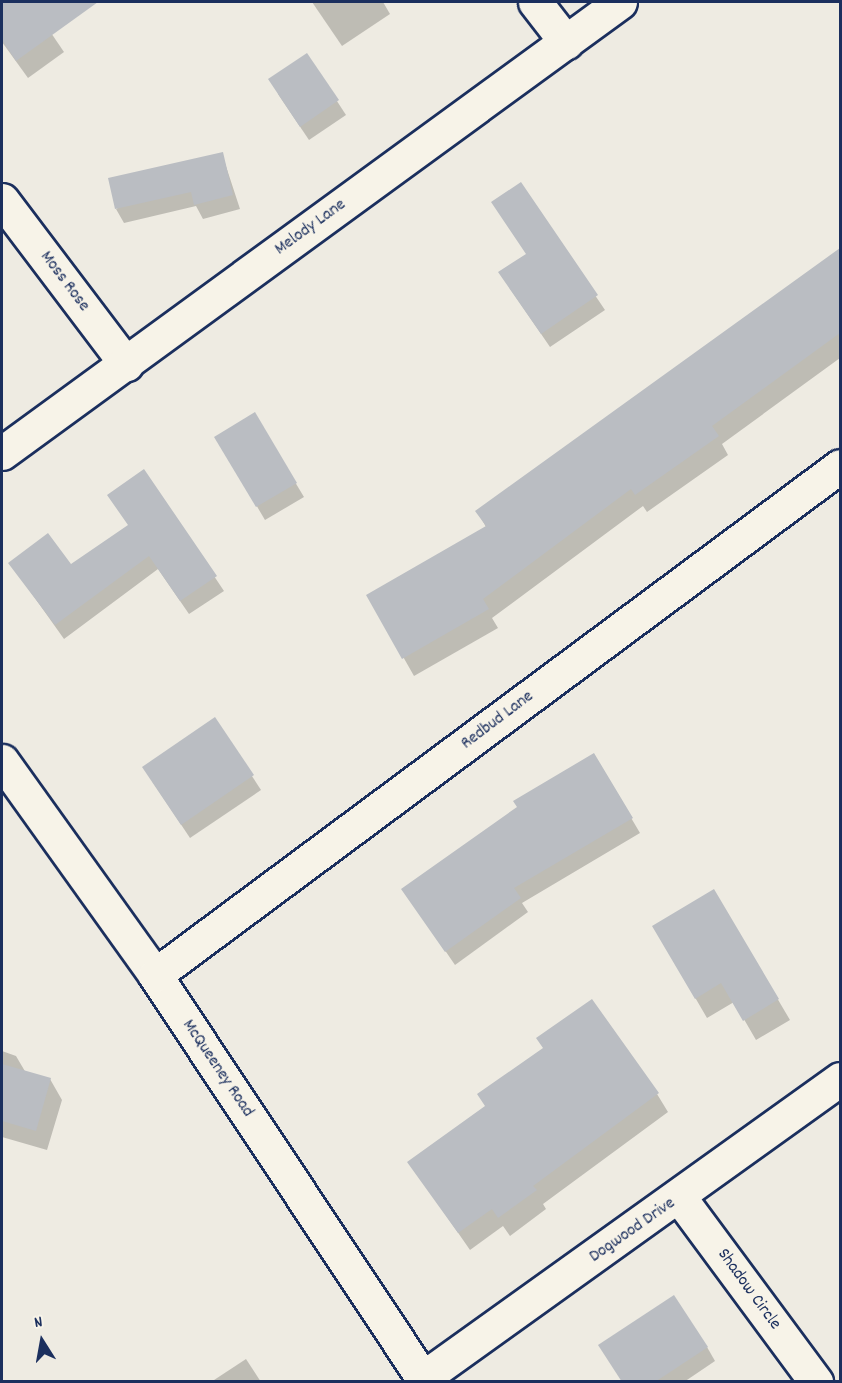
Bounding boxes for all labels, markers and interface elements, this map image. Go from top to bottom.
street label: Melody Lane [271,195,351,261]
street label: Moss Rose [34,248,94,316]
street label: Redbud Lane [457,687,539,755]
street label: McQueeney Road [176,1016,258,1122]
street label: Dogwood Drive [586,1193,680,1269]
street label: Shadow Circle [711,1245,785,1335]
north arrow [12,1311,72,1371]
text: N [32,1311,45,1335]

